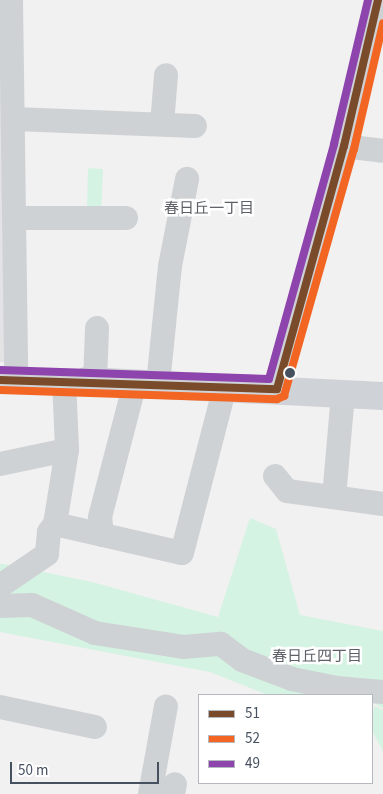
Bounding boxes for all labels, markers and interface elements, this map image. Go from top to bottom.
district label: 春日丘一丁目 [164,200,254,218]
unlabelled marker [285,368,295,378]
district label: 春日丘四丁目 [272,648,362,666]
legend [198,694,373,784]
text: 51 [245,703,260,724]
text: 52 [245,728,260,749]
scale bar [12,752,161,784]
text: 49 [245,753,260,774]
text: 50 m [18,760,48,781]

